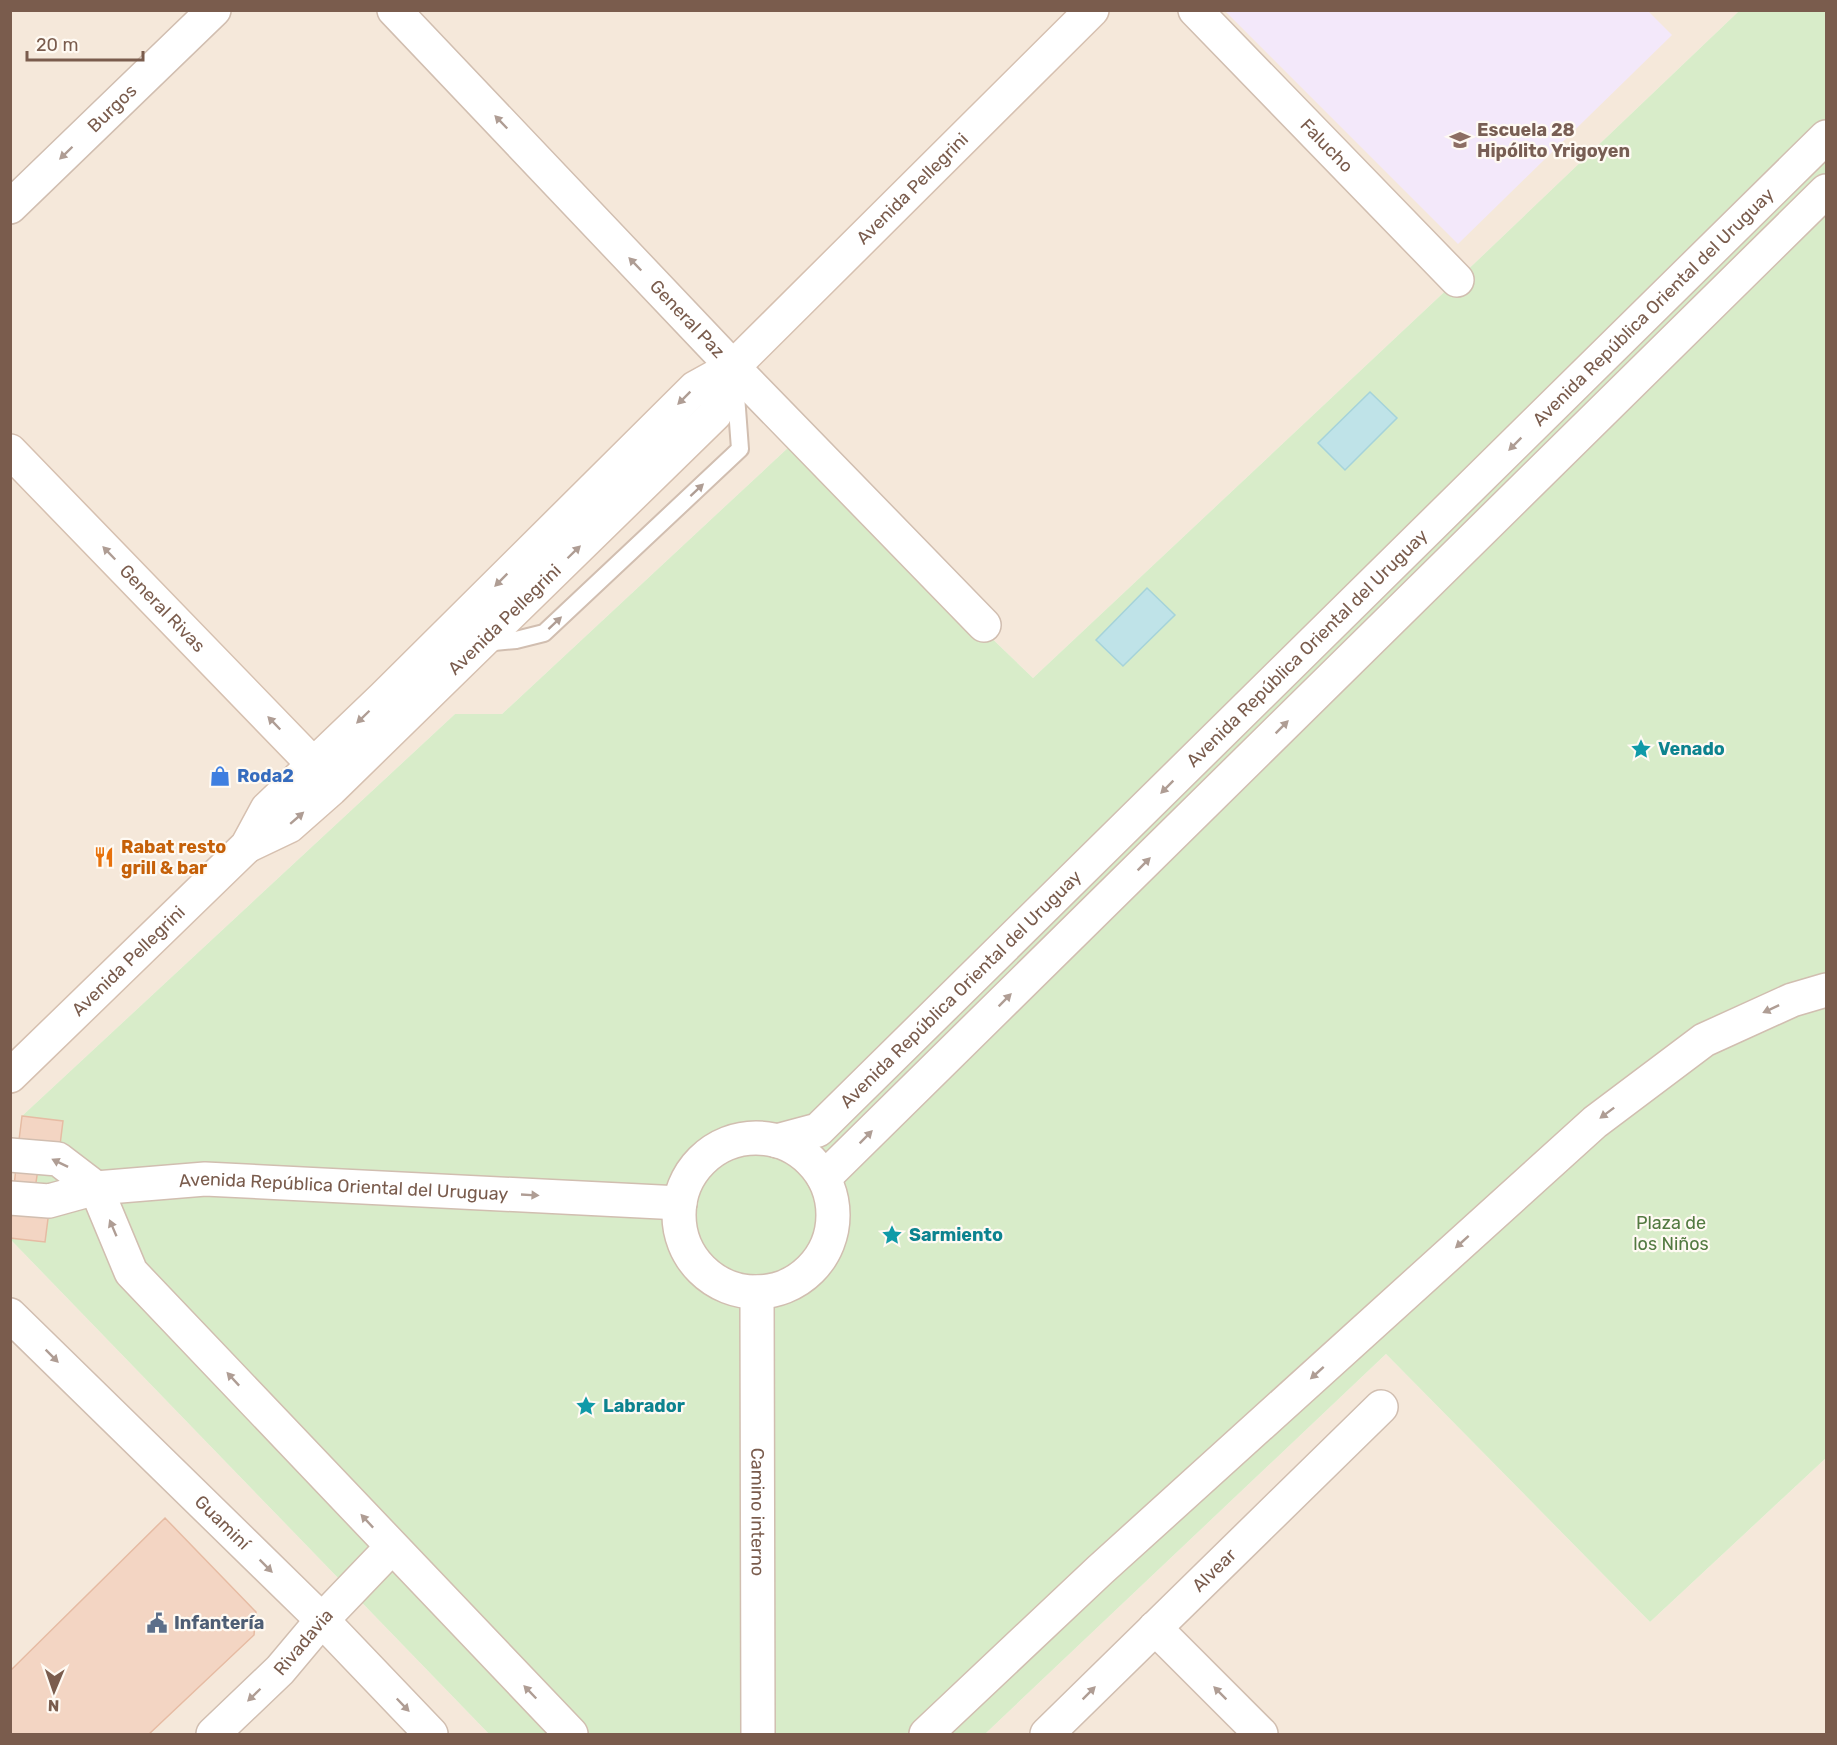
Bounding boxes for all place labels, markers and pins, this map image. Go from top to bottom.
place label: Escuela 28 Hipólito Yrigoyen [1477,119,1630,162]
school or university icon: Escuela 28 Hipólito Yrigoyen [1448,128,1472,152]
place icon: Venado [1629,737,1653,761]
place label: Venado [1658,738,1725,760]
shop icon: Roda2 [208,764,232,788]
place label: Roda2 [237,765,294,787]
place label: Rabat resto grill & bar [121,836,226,879]
restaurant icon: Rabat resto grill & bar [92,845,116,869]
place icon: Sarmiento [880,1223,904,1247]
place label: Sarmiento [909,1224,1003,1246]
place icon: Labrador [574,1394,598,1418]
place label: Labrador [603,1395,685,1417]
public building icon: Infantería [145,1611,169,1635]
place label: Infantería [174,1612,264,1634]

